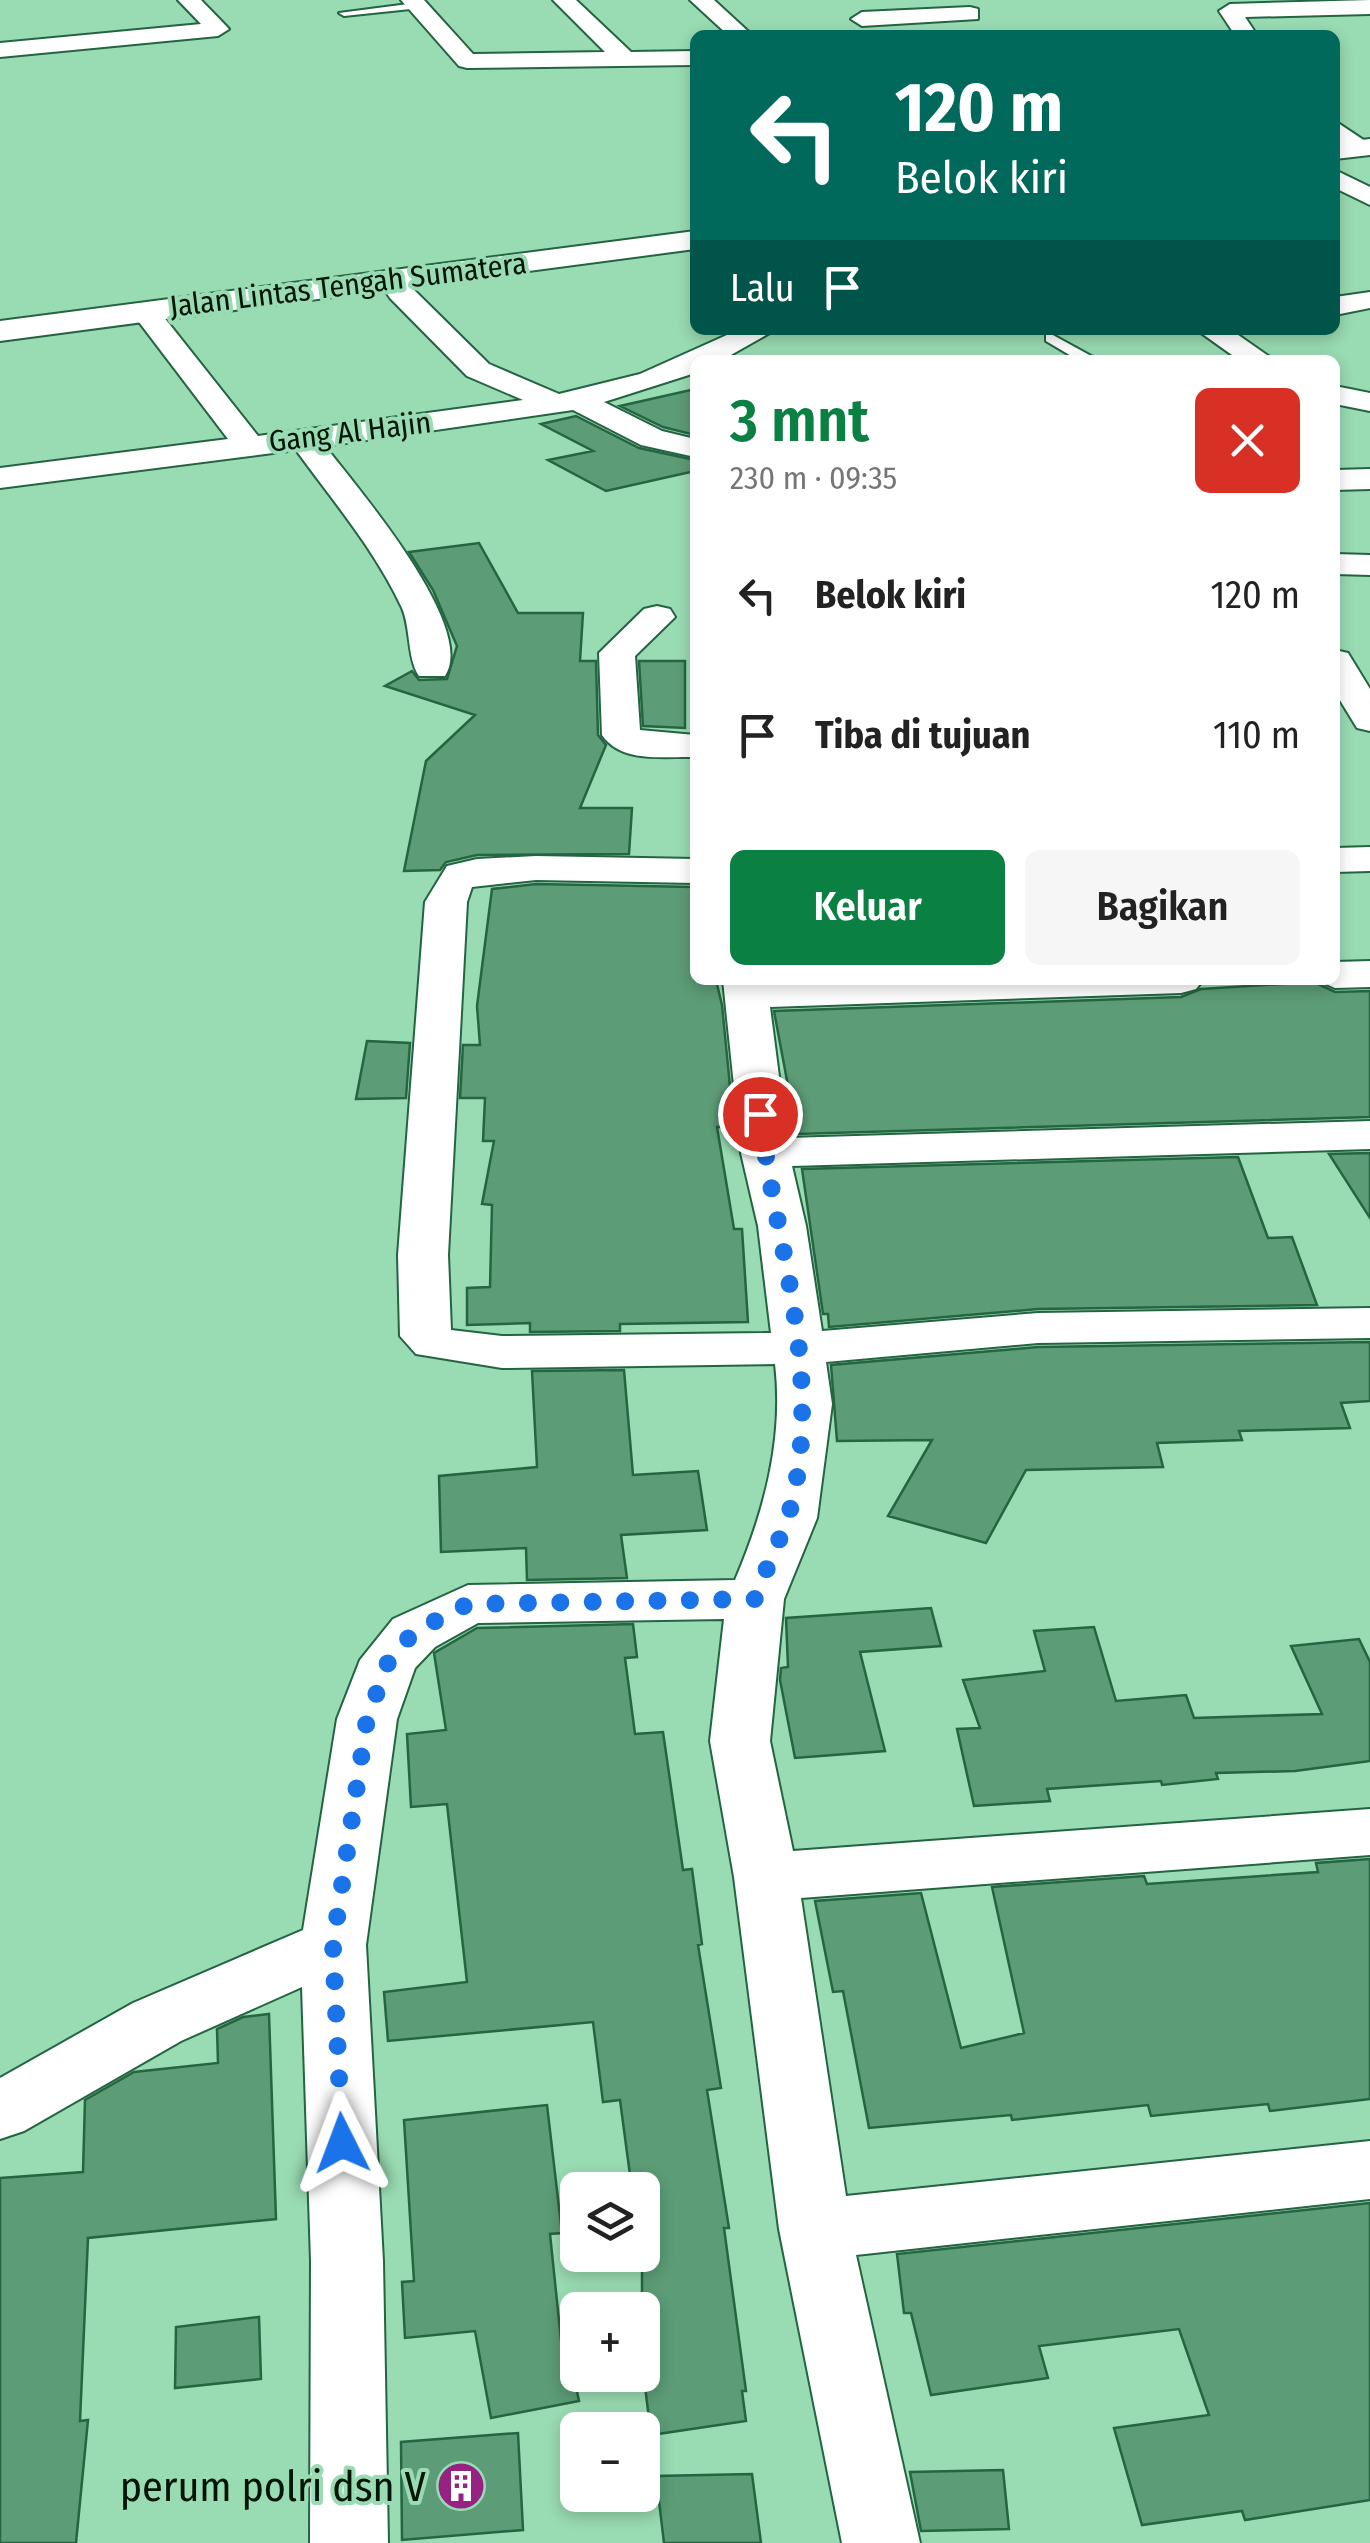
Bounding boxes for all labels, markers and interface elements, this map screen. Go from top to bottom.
text: 120 m [895,66,1063,150]
icon: left [730,70,860,200]
text: Belok kiri [895,151,1068,205]
street label: Jalan Lintas Tengah Sumatera [168,245,528,325]
icon: arrive [815,260,870,315]
text: Lalu [730,265,795,311]
text: 3 mnt [730,385,869,457]
button: close [1195,388,1300,493]
street label: Gang Al Hajin [267,404,433,460]
text: 230 m · 09:35 [730,459,897,497]
icon: left [730,568,785,623]
text: Belok kiri [815,572,966,618]
text: 120 m [1210,572,1300,618]
icon: arrive [730,708,785,763]
text: Tiba di tujuan [815,712,1031,758]
text: 110 m [1213,712,1300,758]
button: Keluar [730,850,1005,965]
button: Bagikan [1025,850,1300,965]
pin [718,1072,803,1157]
icon: arrive [733,1087,788,1142]
position arrow [290,2091,394,2195]
map controls [560,2172,660,2512]
button: layers [560,2172,660,2272]
button: + [560,2292,660,2392]
button: − [560,2412,660,2512]
building icon: perum polri dsn V [435,2460,487,2512]
place label: perum polri dsn V [120,2462,427,2512]

